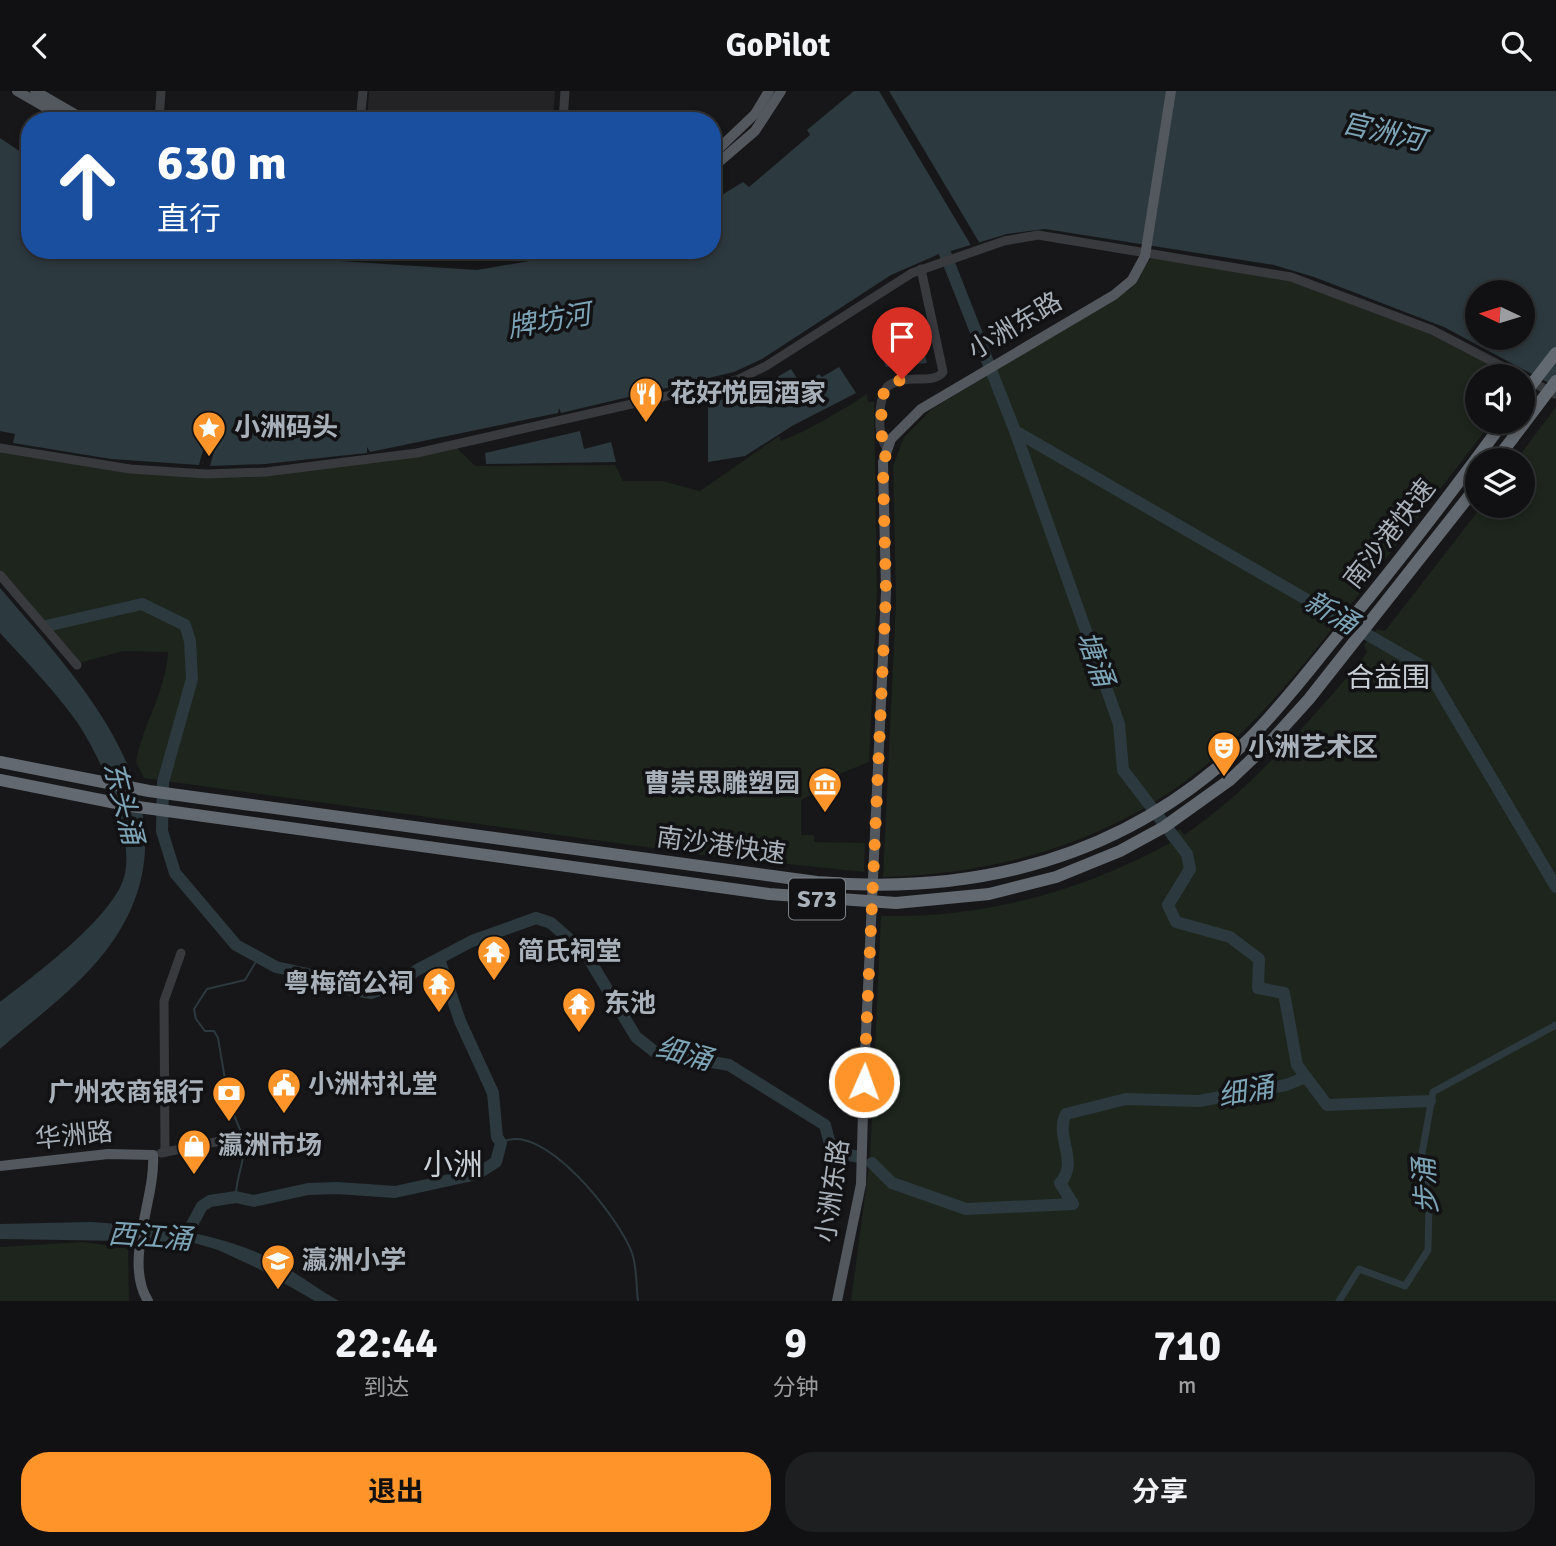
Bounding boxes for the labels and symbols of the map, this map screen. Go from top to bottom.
water label: 官洲河 [1338,106,1433,159]
north arrow [1465,280,1535,350]
street label: 小洲东路 [962,285,1068,367]
water label: 牌坊河 [505,296,598,345]
pin [872,307,932,379]
restaurant icon: 花好悦园酒家 [627,375,665,424]
place label: 花好悦园酒家 [670,378,826,410]
place icon: 小洲码头 [190,409,228,458]
place label: 小洲码头 [234,412,338,444]
street label: 南沙港快速 [1337,473,1443,595]
water label: 新涌 [1298,584,1366,643]
water label: 塘涌 [1069,627,1122,694]
district label: 合益围 [1346,661,1430,695]
theatre icon: 小洲艺术区 [1205,729,1243,778]
place label: 小洲艺术区 [1248,732,1378,764]
water label: 东头涌 [96,758,150,851]
museum icon: 曹崇思雕塑园 [806,765,844,814]
place label: 曹崇思雕塑园 [644,768,800,800]
street label: 南沙港快速 [654,821,788,871]
road number: S73 [789,879,845,919]
temple icon: 简氏祠堂 [475,933,513,982]
place label: 简氏祠堂 [518,936,622,968]
temple icon: 粤梅简公祠 [420,965,458,1014]
place label: 粤梅简公祠 [284,968,414,1000]
temple icon: 东池 [560,985,598,1034]
place label: 东池 [604,988,656,1020]
water label: 细涌 [653,1030,718,1078]
position arrow [827,1045,901,1119]
public building icon: 小洲村礼堂 [265,1066,303,1115]
place label: 小洲村礼堂 [308,1069,438,1101]
water label: 细涌 [1215,1070,1279,1114]
bank icon: 广州农商银行 [210,1074,248,1123]
place label: 广州农商银行 [48,1077,204,1109]
street label: 华洲路 [34,1116,114,1156]
shop icon: 瀛洲市场 [175,1127,213,1176]
place label: 瀛洲市场 [218,1130,322,1162]
street label: 小洲东路 [810,1137,856,1245]
district label: 小洲 [423,1147,483,1184]
water label: 步涌 [1407,1154,1445,1215]
water label: 西江涌 [107,1217,196,1257]
school or university icon: 瀛洲小学 [259,1242,297,1291]
place label: 瀛洲小学 [302,1245,406,1277]

